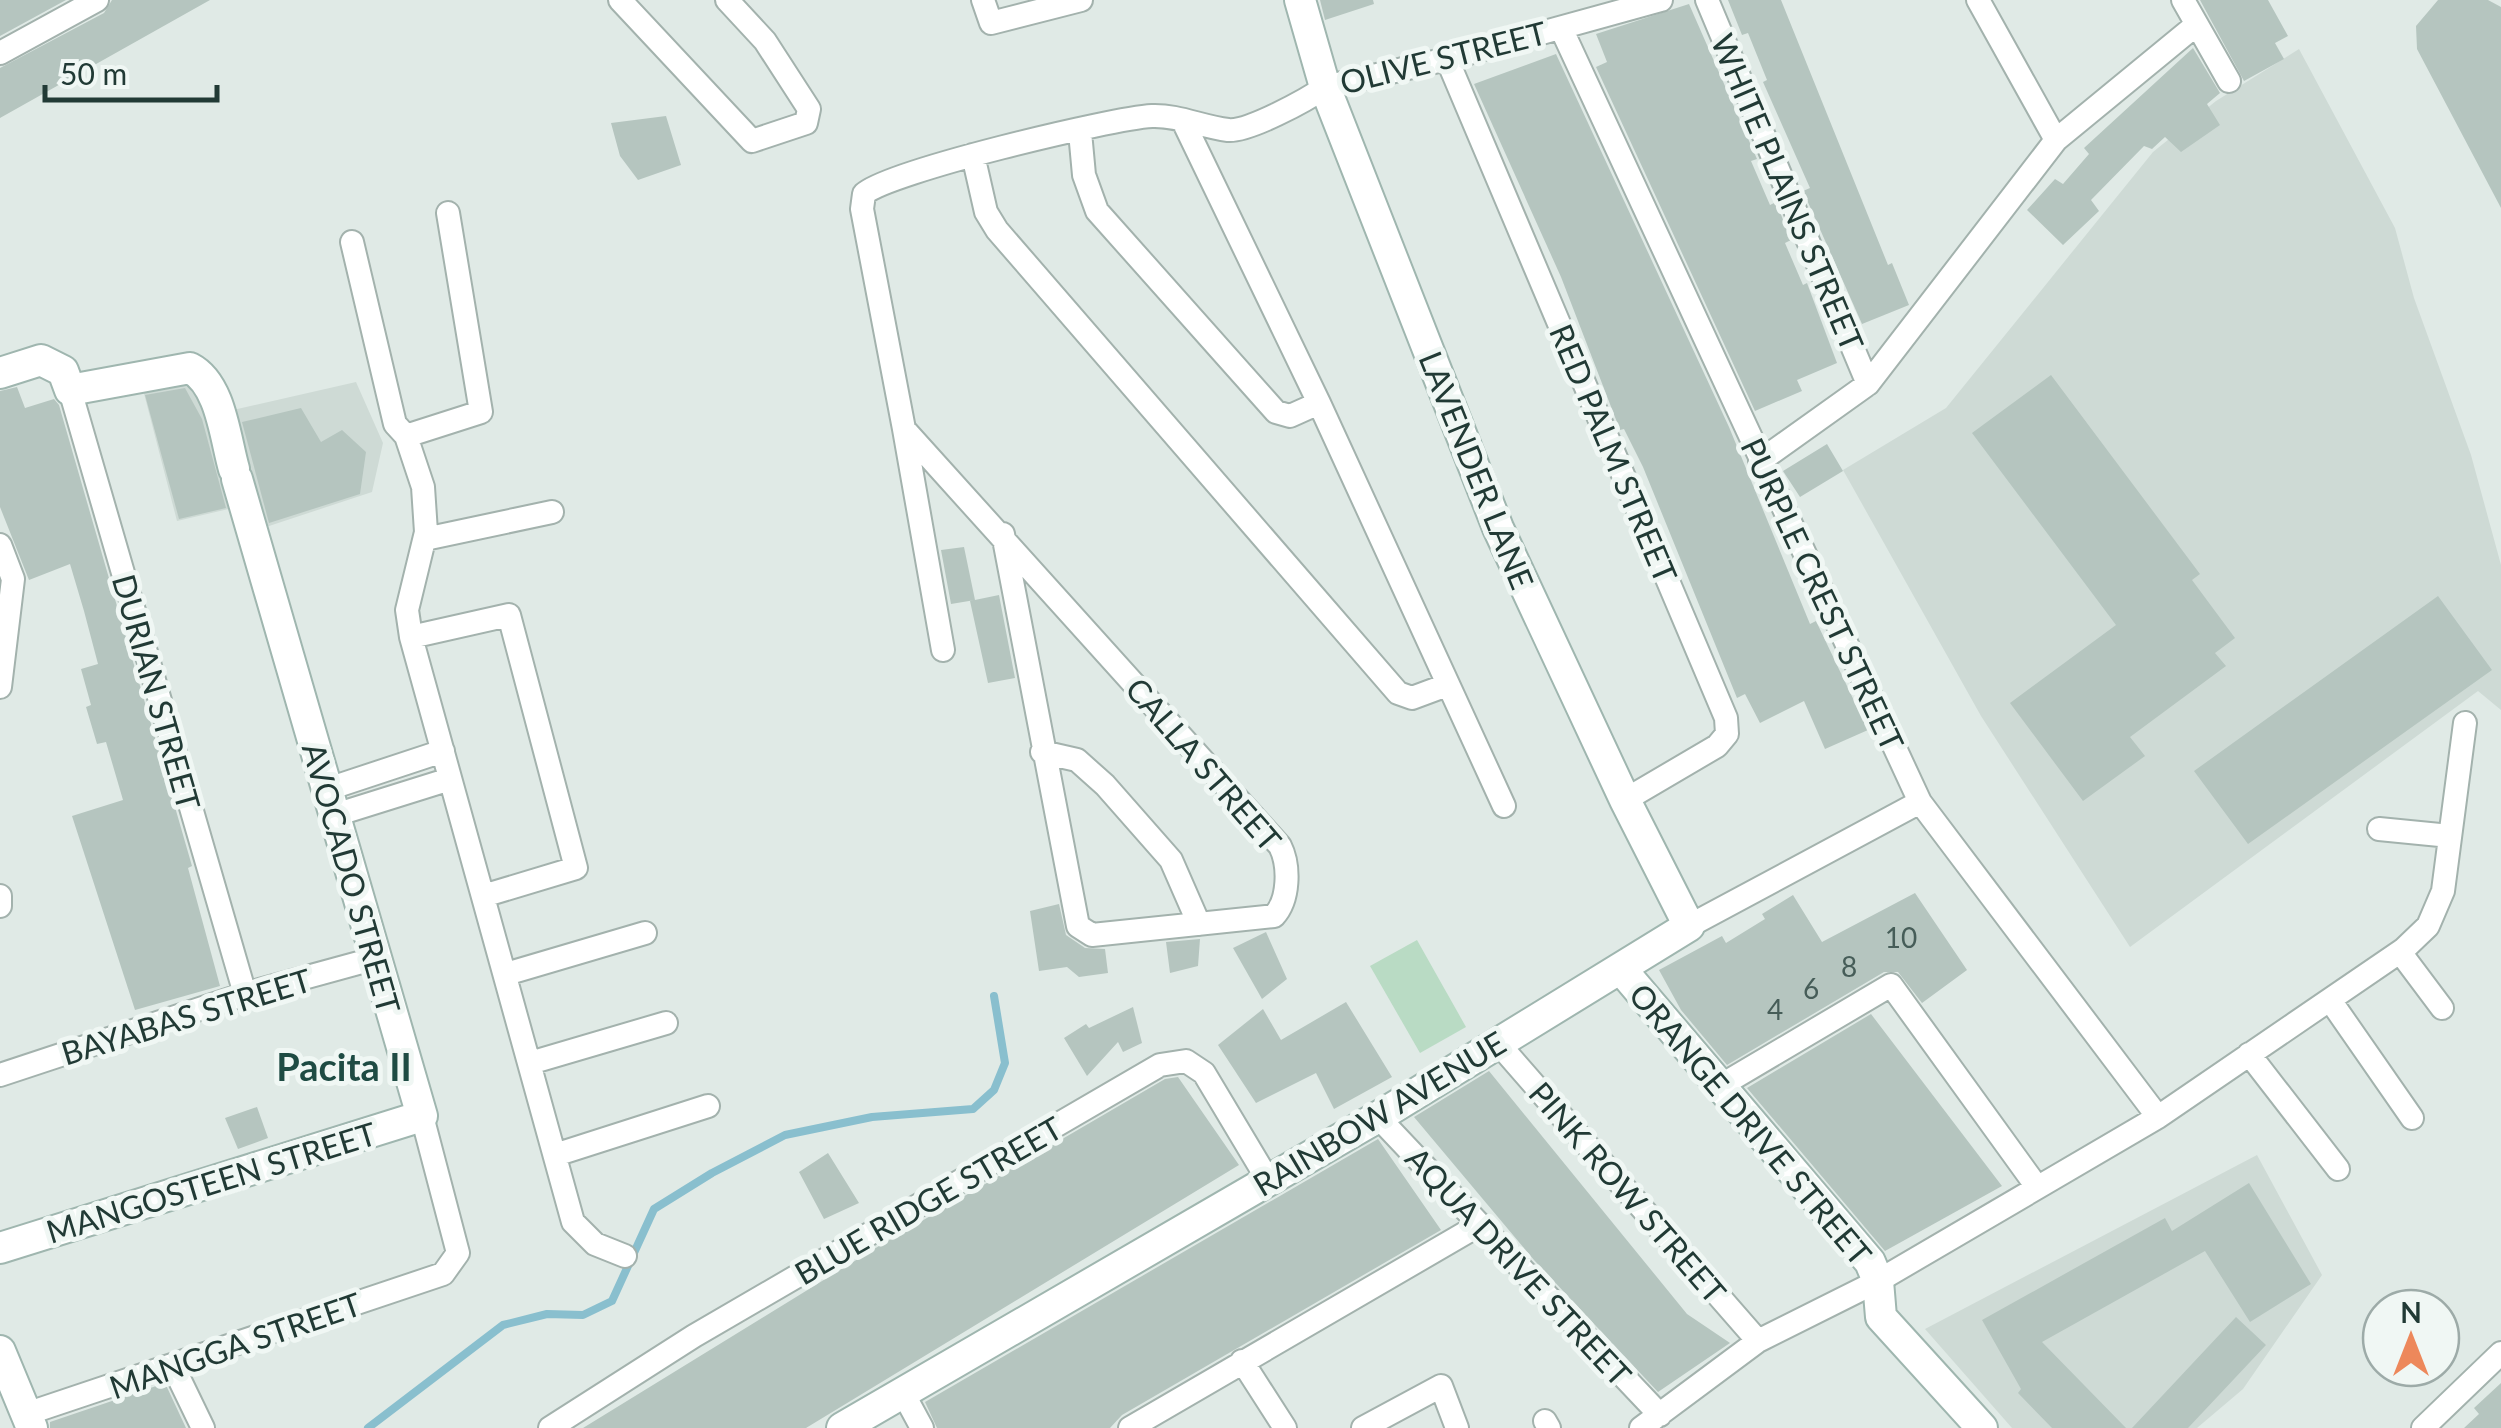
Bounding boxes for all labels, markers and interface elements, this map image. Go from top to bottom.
street label: OLIVE STREET [1336,12,1550,102]
street label: WHITE PLAINS STREET [1704,28,1873,356]
scale bar [45,40,218,102]
text: 50 m [60,55,127,91]
street label: RED PALM STREET [1542,318,1686,588]
street label: LAVENDER LANE [1412,345,1542,595]
street label: PURPLE CREST STREET [1733,431,1913,757]
street label: DURIAN STREET [105,570,209,814]
street label: CALLA STREET [1118,669,1290,859]
street label: AVOCADO STREET [295,738,409,1018]
house number: 10 [1885,920,1917,954]
house number: 8 [1841,949,1857,983]
street label: BAYABAS STREET [56,959,316,1073]
house number: 6 [1803,971,1819,1005]
street label: ORANGE DRIVE STREET [1622,975,1880,1273]
house number: 4 [1767,992,1783,1026]
street label: RAINBOW AVENUE [1246,1022,1512,1204]
district label: Pacita II [276,1043,412,1089]
street label: PINK ROW STREET [1521,1073,1735,1311]
street label: BLUE RIDGE STREET [787,1108,1069,1292]
street label: MANGOSTEEN STREET [41,1113,381,1251]
street label: AQUA DRIVE STREET [1398,1138,1640,1394]
street label: MANGGA STREET [104,1284,366,1406]
north arrow [2361,1288,2461,1388]
text: N [2400,1295,2422,1329]

